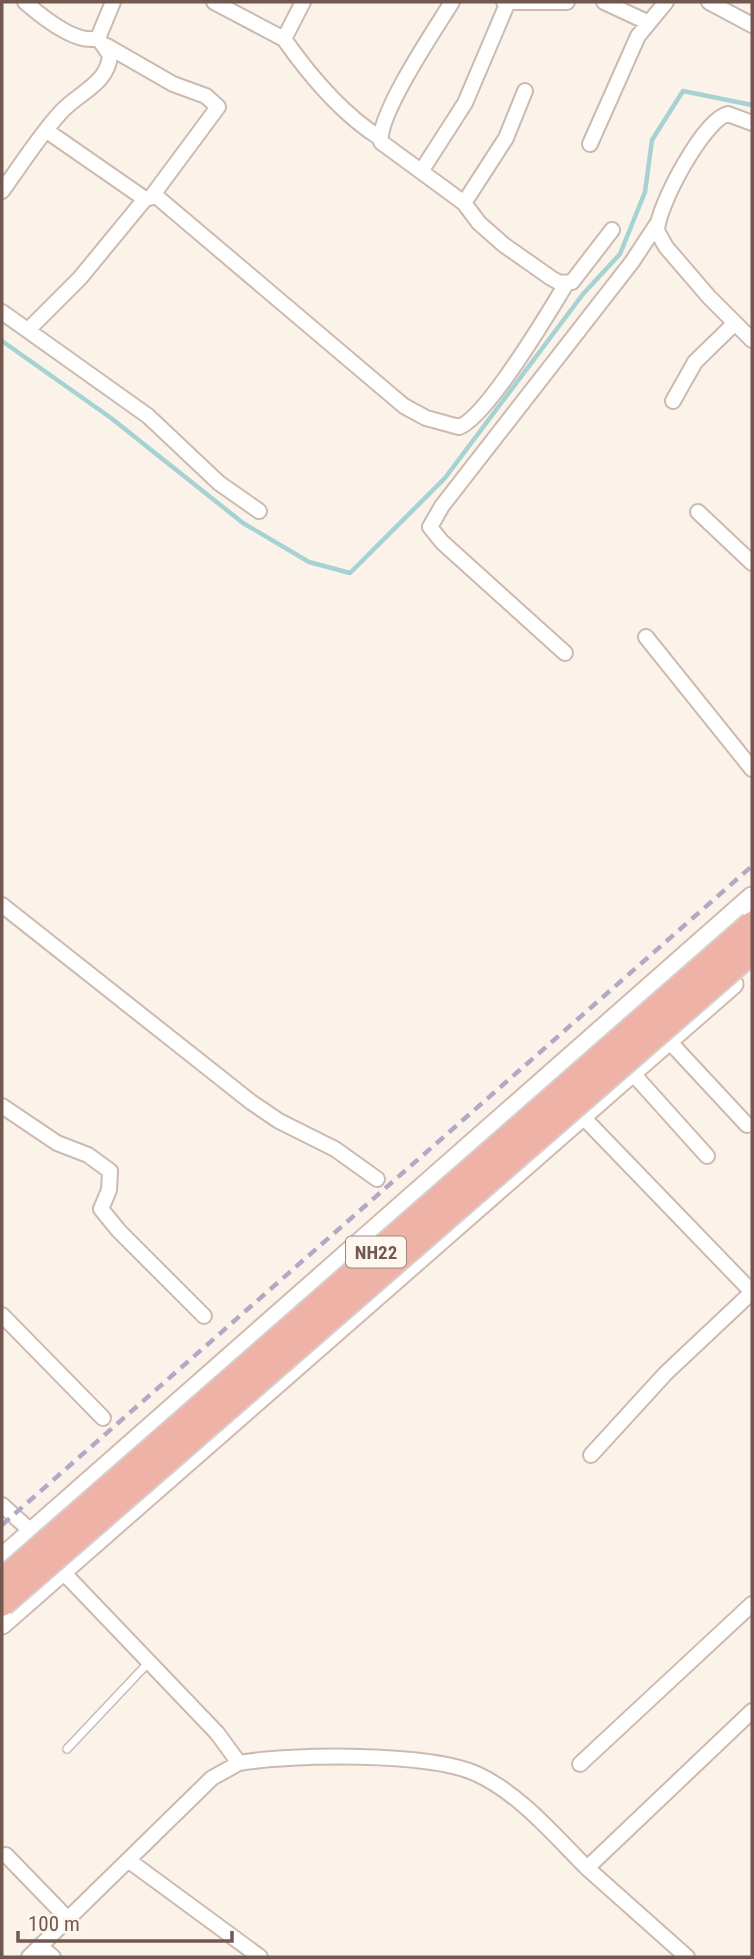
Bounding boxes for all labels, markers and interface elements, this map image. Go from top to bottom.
road number: NH22 [346,1236,406,1268]
scale bar [18,1899,231,1943]
text: 100 m [28,1912,80,1936]

